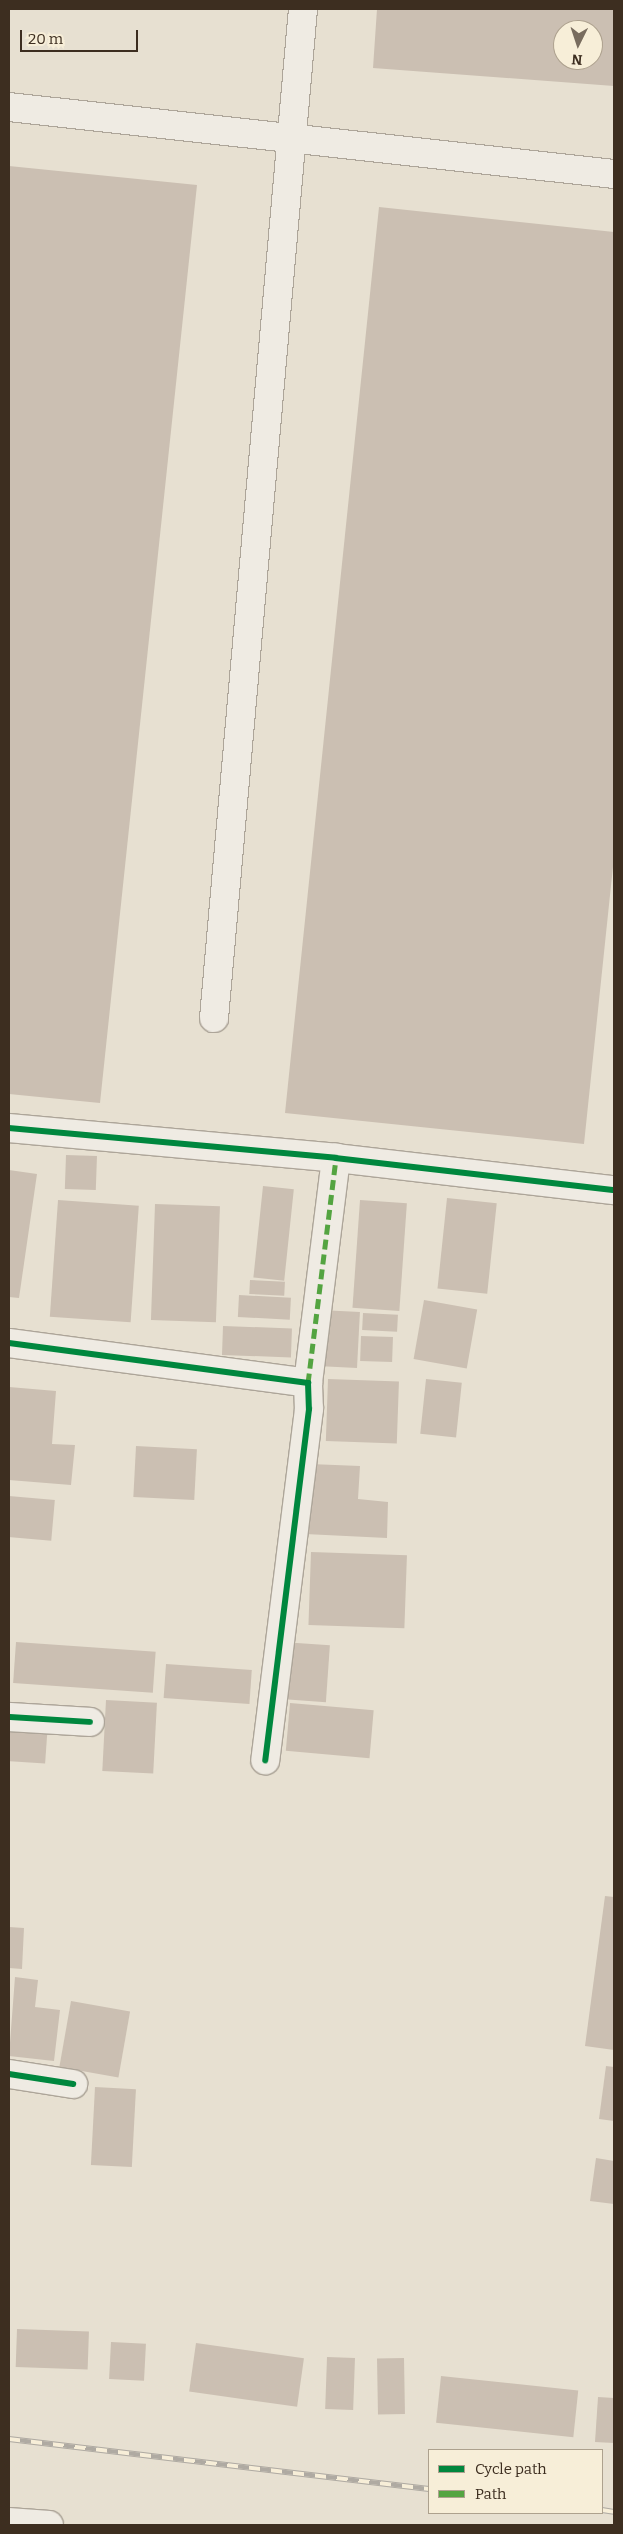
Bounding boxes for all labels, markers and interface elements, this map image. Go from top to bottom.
scale bar [22,20,140,52]
north arrow [553,20,603,70]
text: 20 m [28,30,63,48]
text: N [571,51,583,68]
legend [428,2449,603,2514]
text: Cycle path [475,2460,547,2478]
text: Path [475,2485,506,2503]

